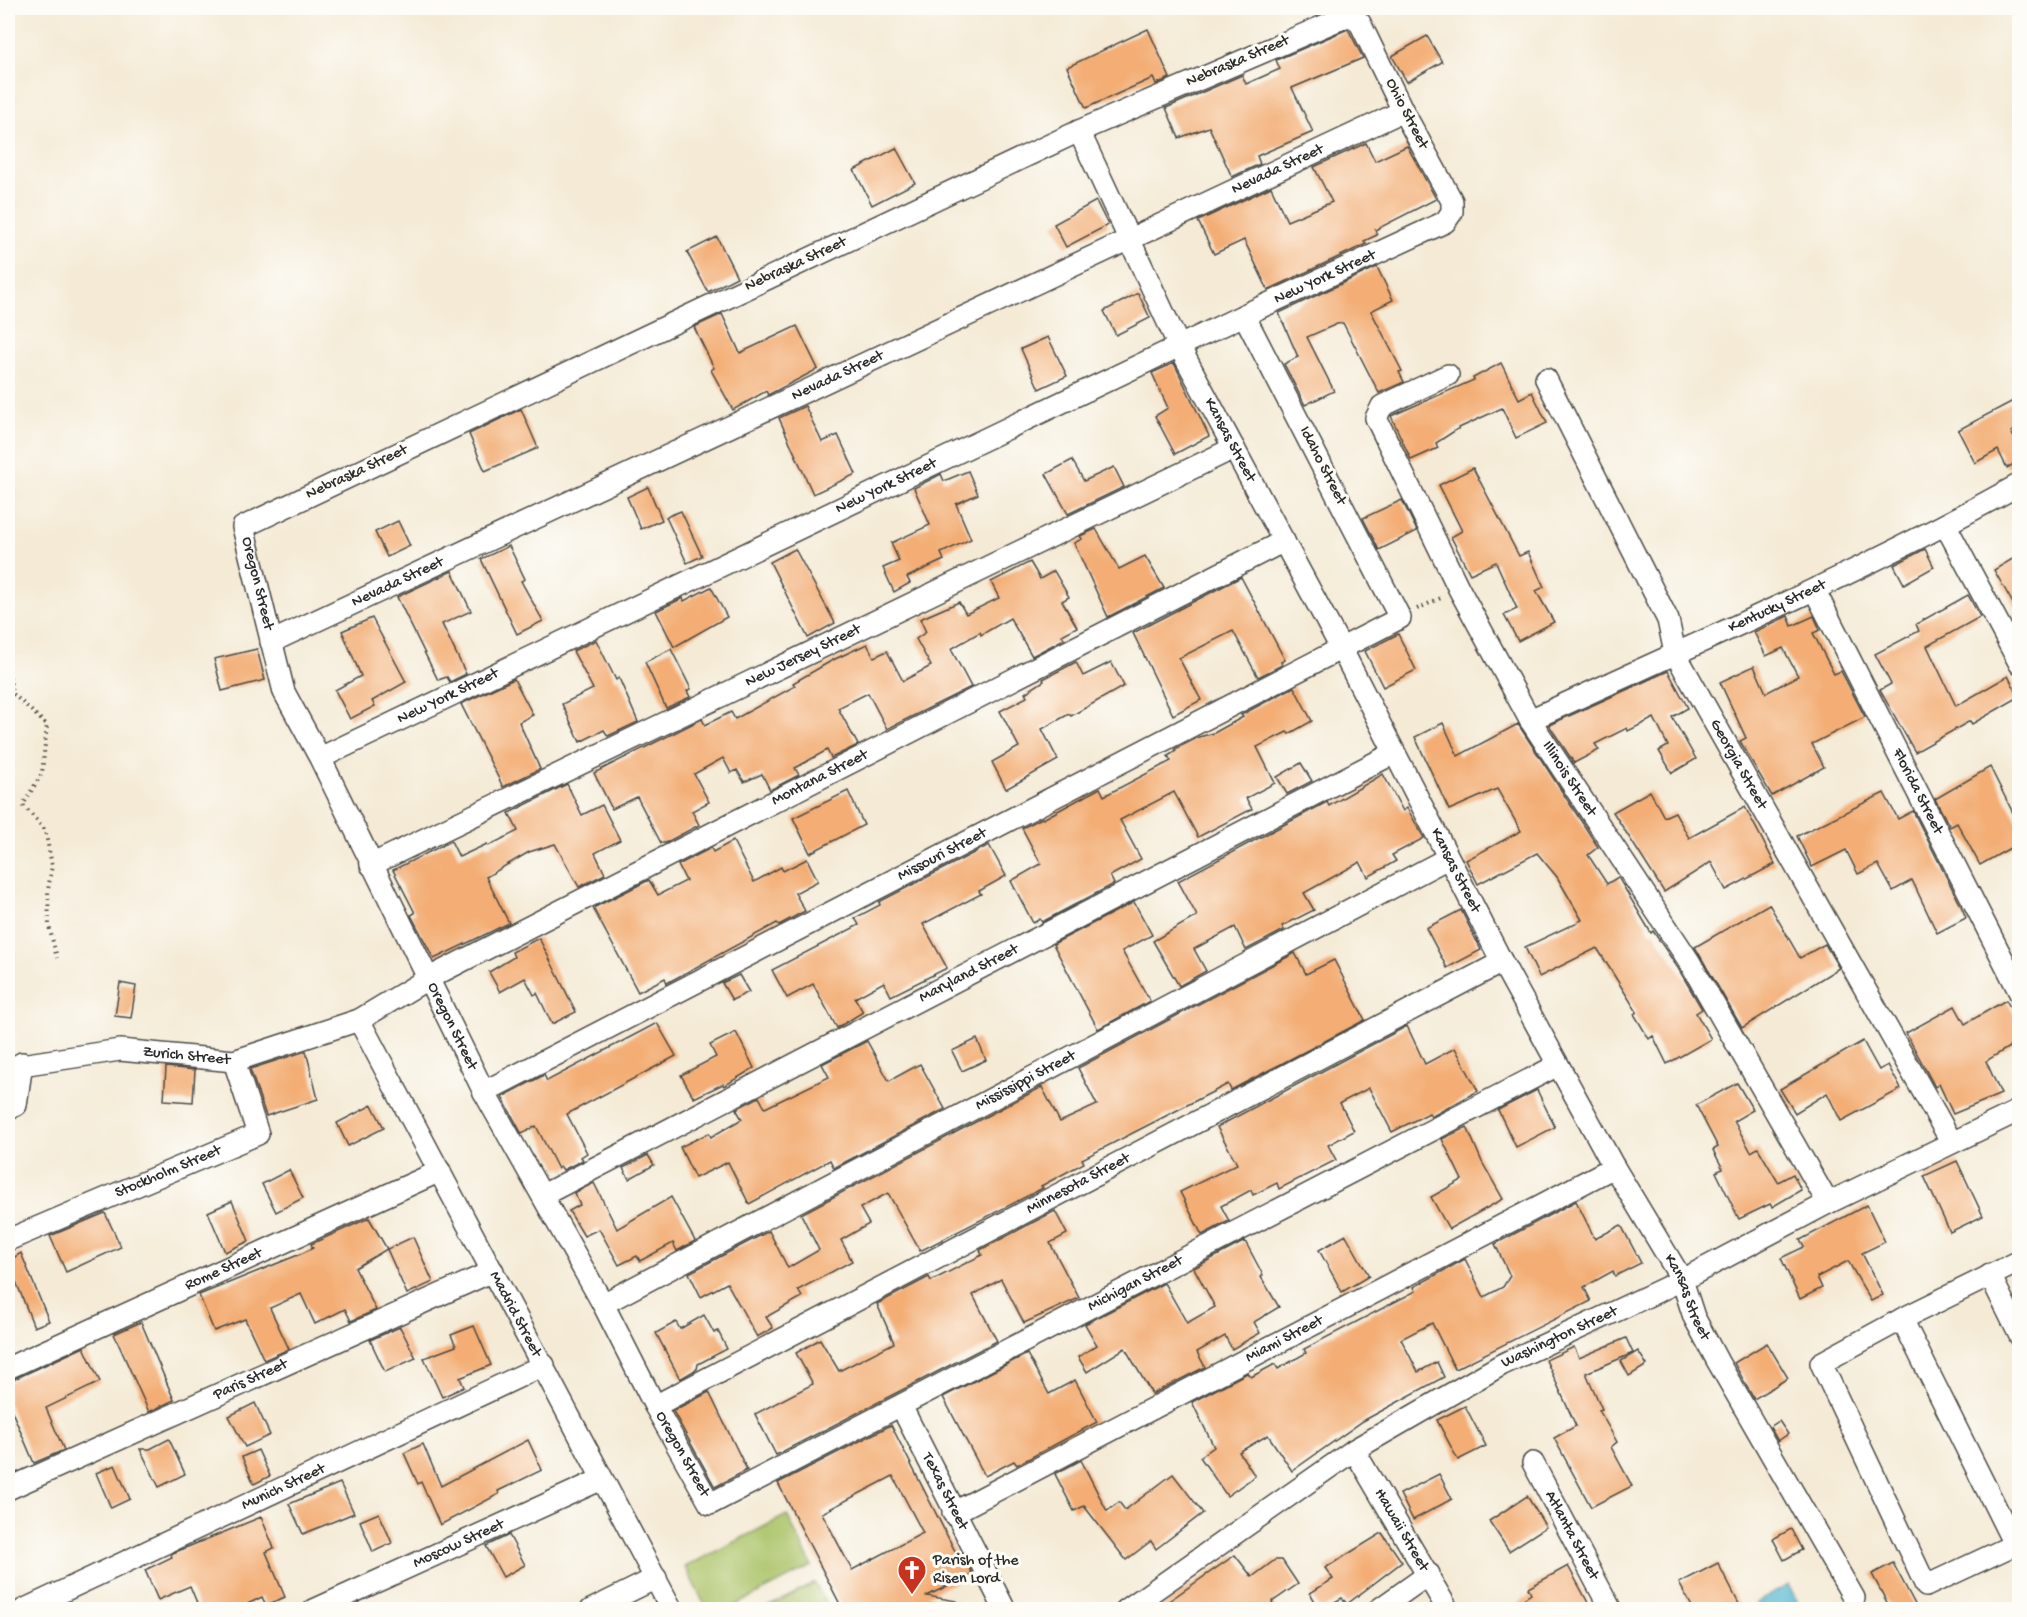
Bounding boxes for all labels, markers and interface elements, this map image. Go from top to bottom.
street label: Nebraska Street [1184,31,1294,92]
street label: Ohio Street [1380,76,1432,154]
street label: Nevada Street [1229,139,1328,199]
street label: Nebraska Street [742,233,851,297]
street label: New York Street [1271,245,1380,309]
street label: Nevada Street [789,346,888,406]
street label: Kansas Street [1199,395,1260,487]
street label: Idaho Street [1294,424,1351,510]
street label: Nebraska Street [303,441,412,505]
street label: New York Street [833,454,941,519]
street label: Oregon Street [236,535,278,633]
street label: Nevada Street [349,552,448,612]
street label: Kentucky Street [1725,575,1831,638]
street label: New Jersey Street [742,620,865,692]
street label: New York Street [394,664,503,729]
street label: Georgia Street [1705,716,1772,814]
street label: Illinois Street [1537,738,1601,821]
street label: Florida Street [1887,744,1948,839]
street label: Montana Street [769,745,872,811]
street label: Missouri Street [894,823,991,886]
street label: Kansas Street [1426,825,1485,917]
street label: Maryland Street [916,939,1023,1007]
street label: Oregon Street [422,980,482,1075]
street label: Zurich Street [142,1043,232,1070]
street label: Mississippi Street [972,1046,1080,1115]
street label: Stockholm Street [112,1141,225,1203]
street label: Minnesota Street [1023,1148,1135,1219]
street label: Rome Street [182,1243,267,1295]
street label: Michigan Street [1085,1251,1187,1316]
street label: Kansas Street [1659,1251,1715,1345]
street label: Madrid Street [485,1268,546,1362]
street label: Washington Street [1498,1301,1622,1373]
street label: Miami Street [1242,1311,1328,1368]
street label: Paris Street [210,1354,292,1405]
street label: Oregon Street [651,1408,714,1502]
street label: Texas Street [917,1449,973,1535]
street label: Munich Street [239,1459,330,1515]
street label: Hawaii Street [1369,1485,1434,1576]
street label: Atlanta Street [1540,1488,1603,1584]
street label: Moscow Street [410,1515,509,1573]
place label: Parish of the Risen Lord [932,1552,1019,1589]
church icon: Parish of the Risen Lord [896,1554,928,1596]

